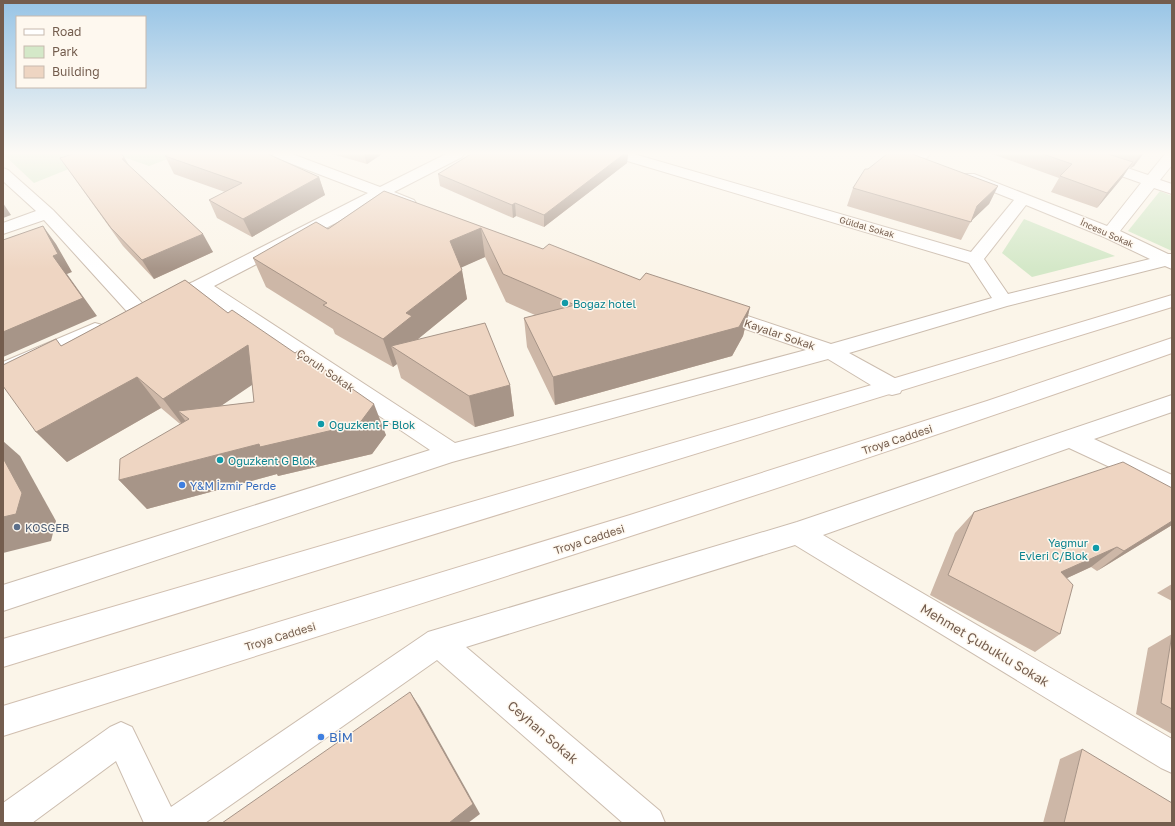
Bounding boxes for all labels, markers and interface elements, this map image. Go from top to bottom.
legend [16,16,146,88]
text: Road [52,24,81,39]
text: Park [52,44,78,59]
text: Building [52,64,100,79]
street label: Güldal Sokak [838,214,896,240]
street label: İncesu Sokak [1079,216,1135,250]
place label: Bogaz hotel [573,297,636,310]
marker: Bogaz hotel [560,298,570,308]
street label: Kayalar Sokak [743,316,817,352]
street label: Çoruh Sokak [295,346,357,394]
place label: Oğuzkent F Blok [329,418,415,431]
marker: Oğuzkent F Blok [316,419,326,429]
street label: Troya Caddesi [860,421,934,457]
place label: Oğuzkent G Blok [228,454,315,467]
marker: Oğuzkent G Blok [215,455,225,465]
place label: Y&M İzmir Perde [190,479,276,492]
marker: Y&M İzmir Perde [177,480,187,490]
place label: KOSGEB [25,521,69,534]
street label: Troya Caddesi [552,521,626,557]
marker: KOSGEB [12,522,22,532]
place label: Yağmur Evleri C/Blok [1019,536,1089,562]
marker: Yağmur Evleri C/Blok [1091,543,1101,553]
street label: Mehmet Çubuklu Sokak [918,600,1053,690]
street label: Troya Caddesi [243,619,317,653]
street label: Ceyhan Sokak [505,697,582,767]
place label: BİM [329,729,353,745]
marker: BİM [316,732,326,742]

